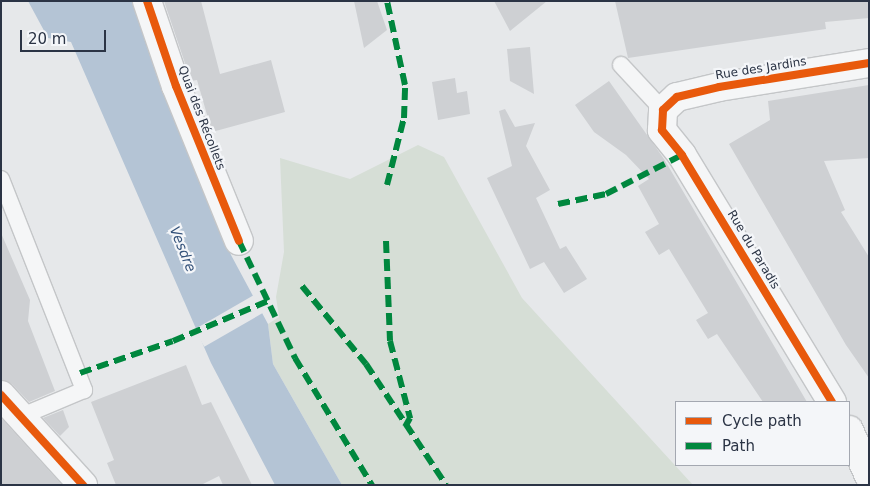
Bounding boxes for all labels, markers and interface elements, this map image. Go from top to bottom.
scale bar [22,20,109,52]
text: 20 m [28,30,66,48]
street label: Rue des Jardins [714,55,808,83]
street label: Quai des Récollets [174,64,228,172]
street label: Rue du Paradis [724,208,782,292]
water label: Vesdre [166,224,200,274]
legend [675,401,850,466]
text: Cycle path [722,412,802,430]
text: Path [722,437,755,455]

